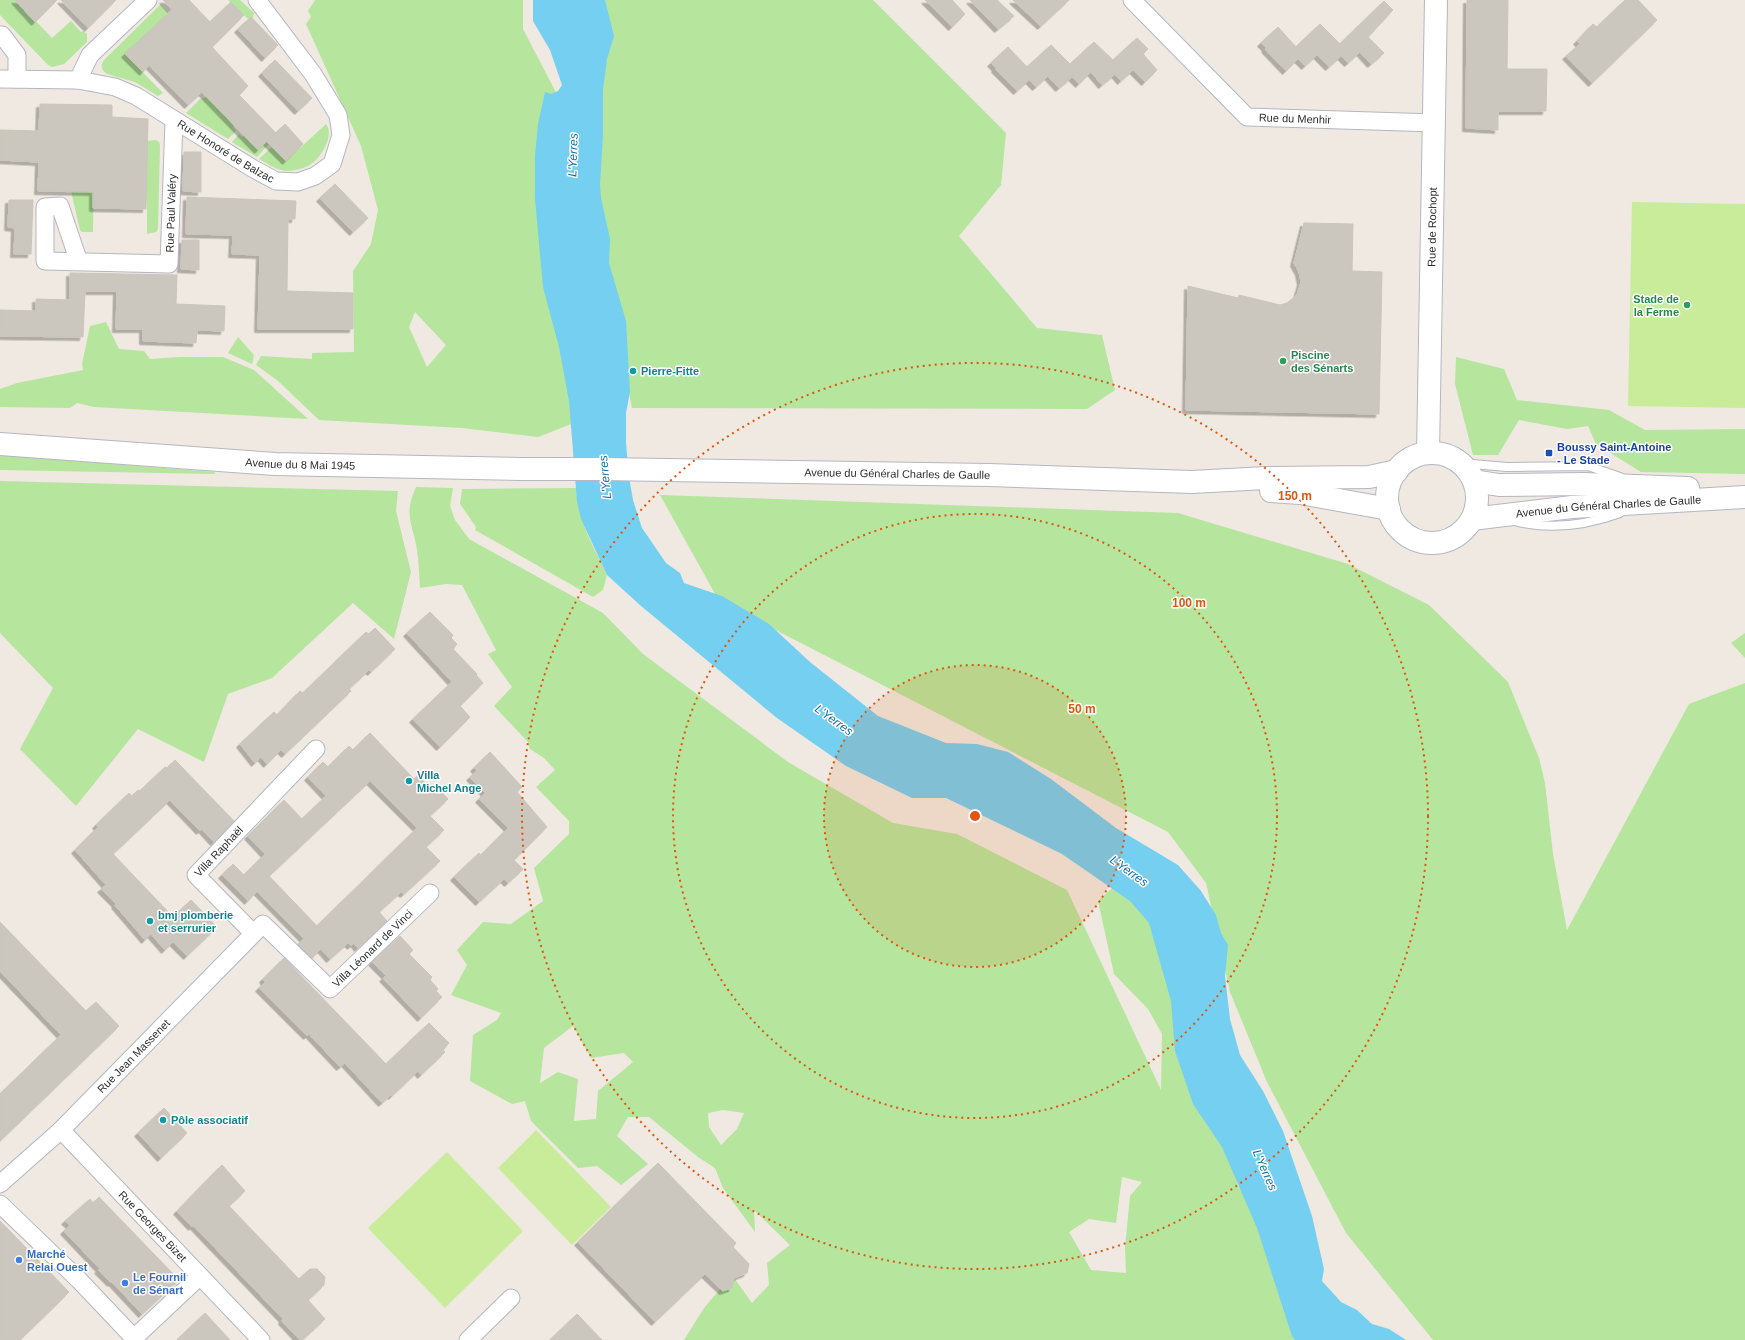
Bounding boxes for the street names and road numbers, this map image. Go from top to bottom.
street label: Rue du Menhir [1259,111,1332,126]
street label: Rue Honoré de Balzac [175,117,277,185]
street label: Rue Paul Valéry [163,173,178,253]
street label: Rue de Rochopt [1425,187,1439,267]
street label: Avenue du 8 Mai 1945 [245,456,355,472]
street label: Avenue du Général Charles de Gaulle [804,466,990,481]
street label: Avenue du Général Charles de Gaulle [1515,494,1701,520]
street label: Villa Raphaël [192,824,245,879]
street label: Villa Léonard de Vinci [330,907,415,989]
street label: Rue Jean Massenet [95,1017,172,1095]
street label: Rue Georges Bizet [116,1188,189,1264]

